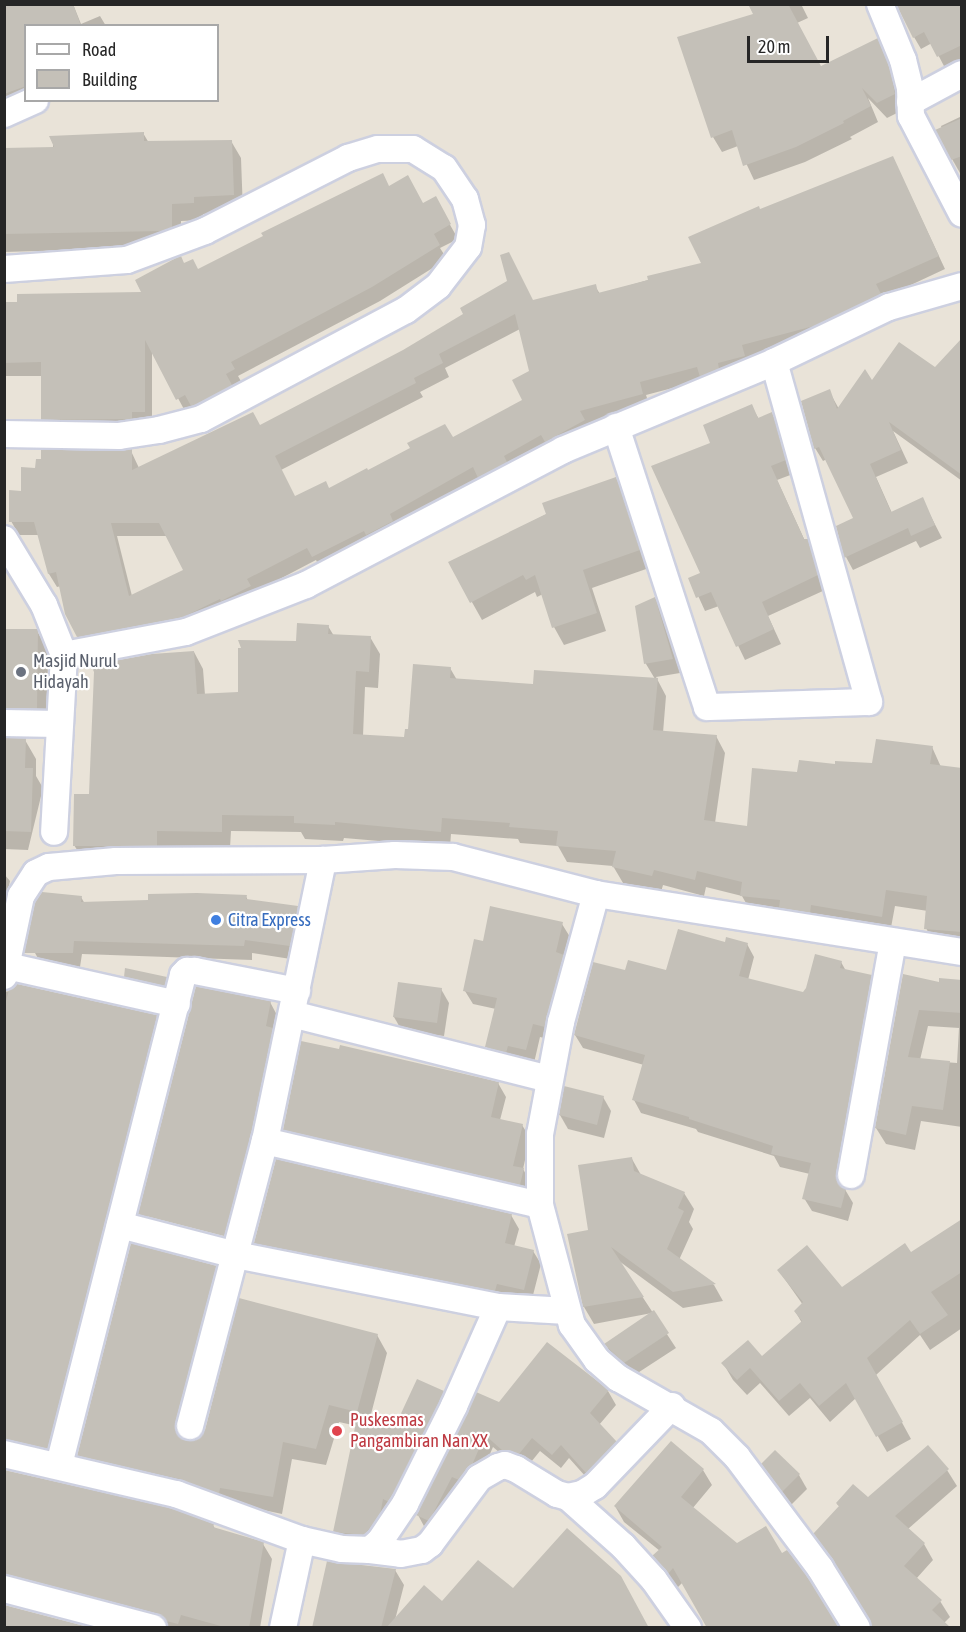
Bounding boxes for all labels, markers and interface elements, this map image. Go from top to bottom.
legend [24,24,219,102]
scale bar [750,24,832,62]
text: 20 m [758,36,790,57]
text: Road [82,39,116,60]
text: Building [82,69,137,90]
place label: Masjid Nurul Hidayah [33,651,117,694]
marker: Masjid Nurul Hidayah [14,665,28,679]
place label: Citra Express [228,909,311,931]
marker: Citra Express [209,913,223,927]
place label: Puskesmas Pangambiran Nan XX [350,1410,488,1452]
marker: Puskesmas Pangambiran Nan XX [328,1422,346,1440]

